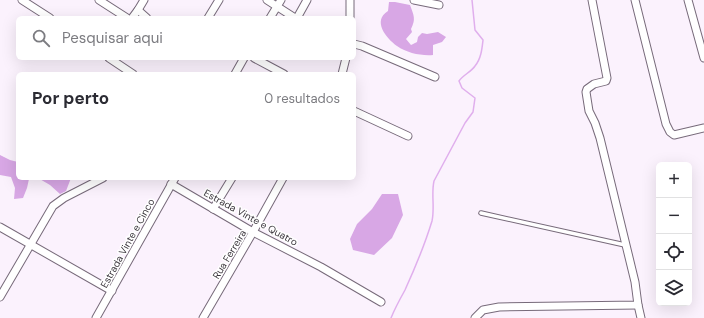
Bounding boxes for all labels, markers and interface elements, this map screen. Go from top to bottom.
search box [16,16,356,60]
icon: search [30,27,52,49]
text: Pesquisar aqui [62,28,163,48]
text: Por perto [32,87,109,109]
text: 0 resultados [264,90,340,107]
map controls [656,162,692,306]
button: + [656,162,692,198]
street label: Estrada Vinte e Quatro [202,186,300,249]
street label: Estrada Vinte e Cinco [97,196,157,290]
button: − [656,198,692,234]
street label: Rua Ferreira [210,227,249,281]
button: locate [656,234,692,270]
button: layers [656,270,692,306]

